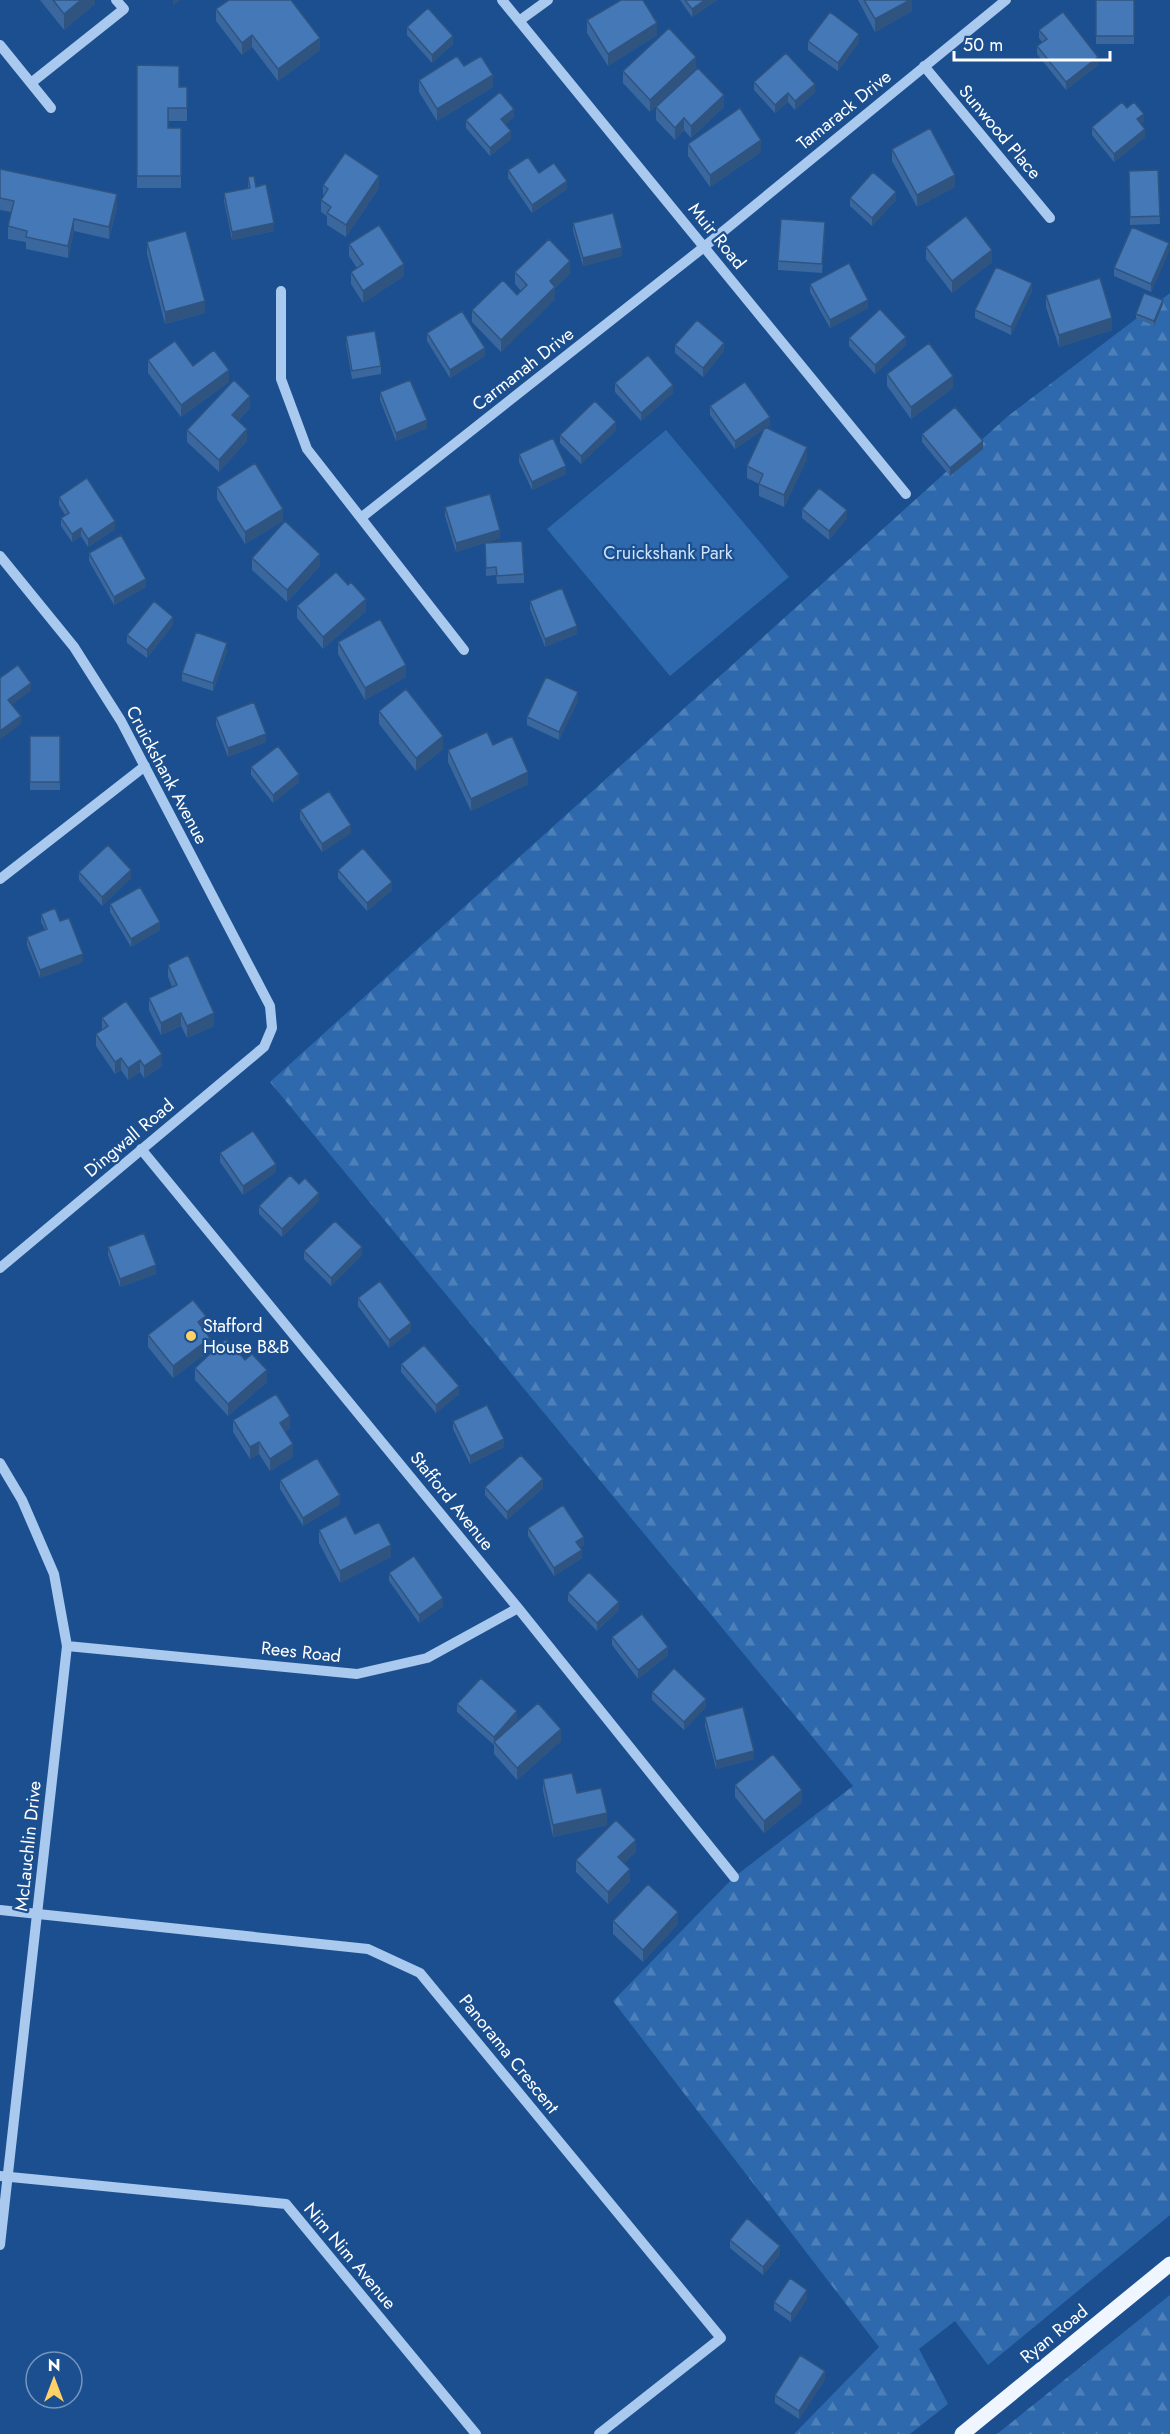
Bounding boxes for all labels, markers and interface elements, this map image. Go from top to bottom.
scale bar [954,24,1110,62]
text: 50 m [963,32,1003,58]
street label: Tamarack Drive [791,64,897,156]
street label: Sunwood Place [953,79,1047,185]
street label: Muir Road [682,197,752,275]
street label: Carmanah Drive [467,321,579,417]
park label: Cruickshank Park [603,540,733,566]
street label: Cruickshank Avenue [120,701,214,849]
street label: Dingwall Road [78,1093,180,1183]
place label: Stafford House B&B [203,1313,289,1360]
marker: Stafford House B&B [184,1329,198,1343]
street label: Stafford Avenue [404,1446,500,1556]
street label: Rees Road [260,1635,342,1669]
street label: McLauchlin Drive [8,1779,48,1913]
street label: Panorama Crescent [453,1989,566,2120]
street label: Nim Nim Avenue [298,2197,402,2315]
street label: Ryan Road [1015,2299,1093,2369]
north arrow [24,2350,84,2410]
text: N [48,2354,60,2377]

